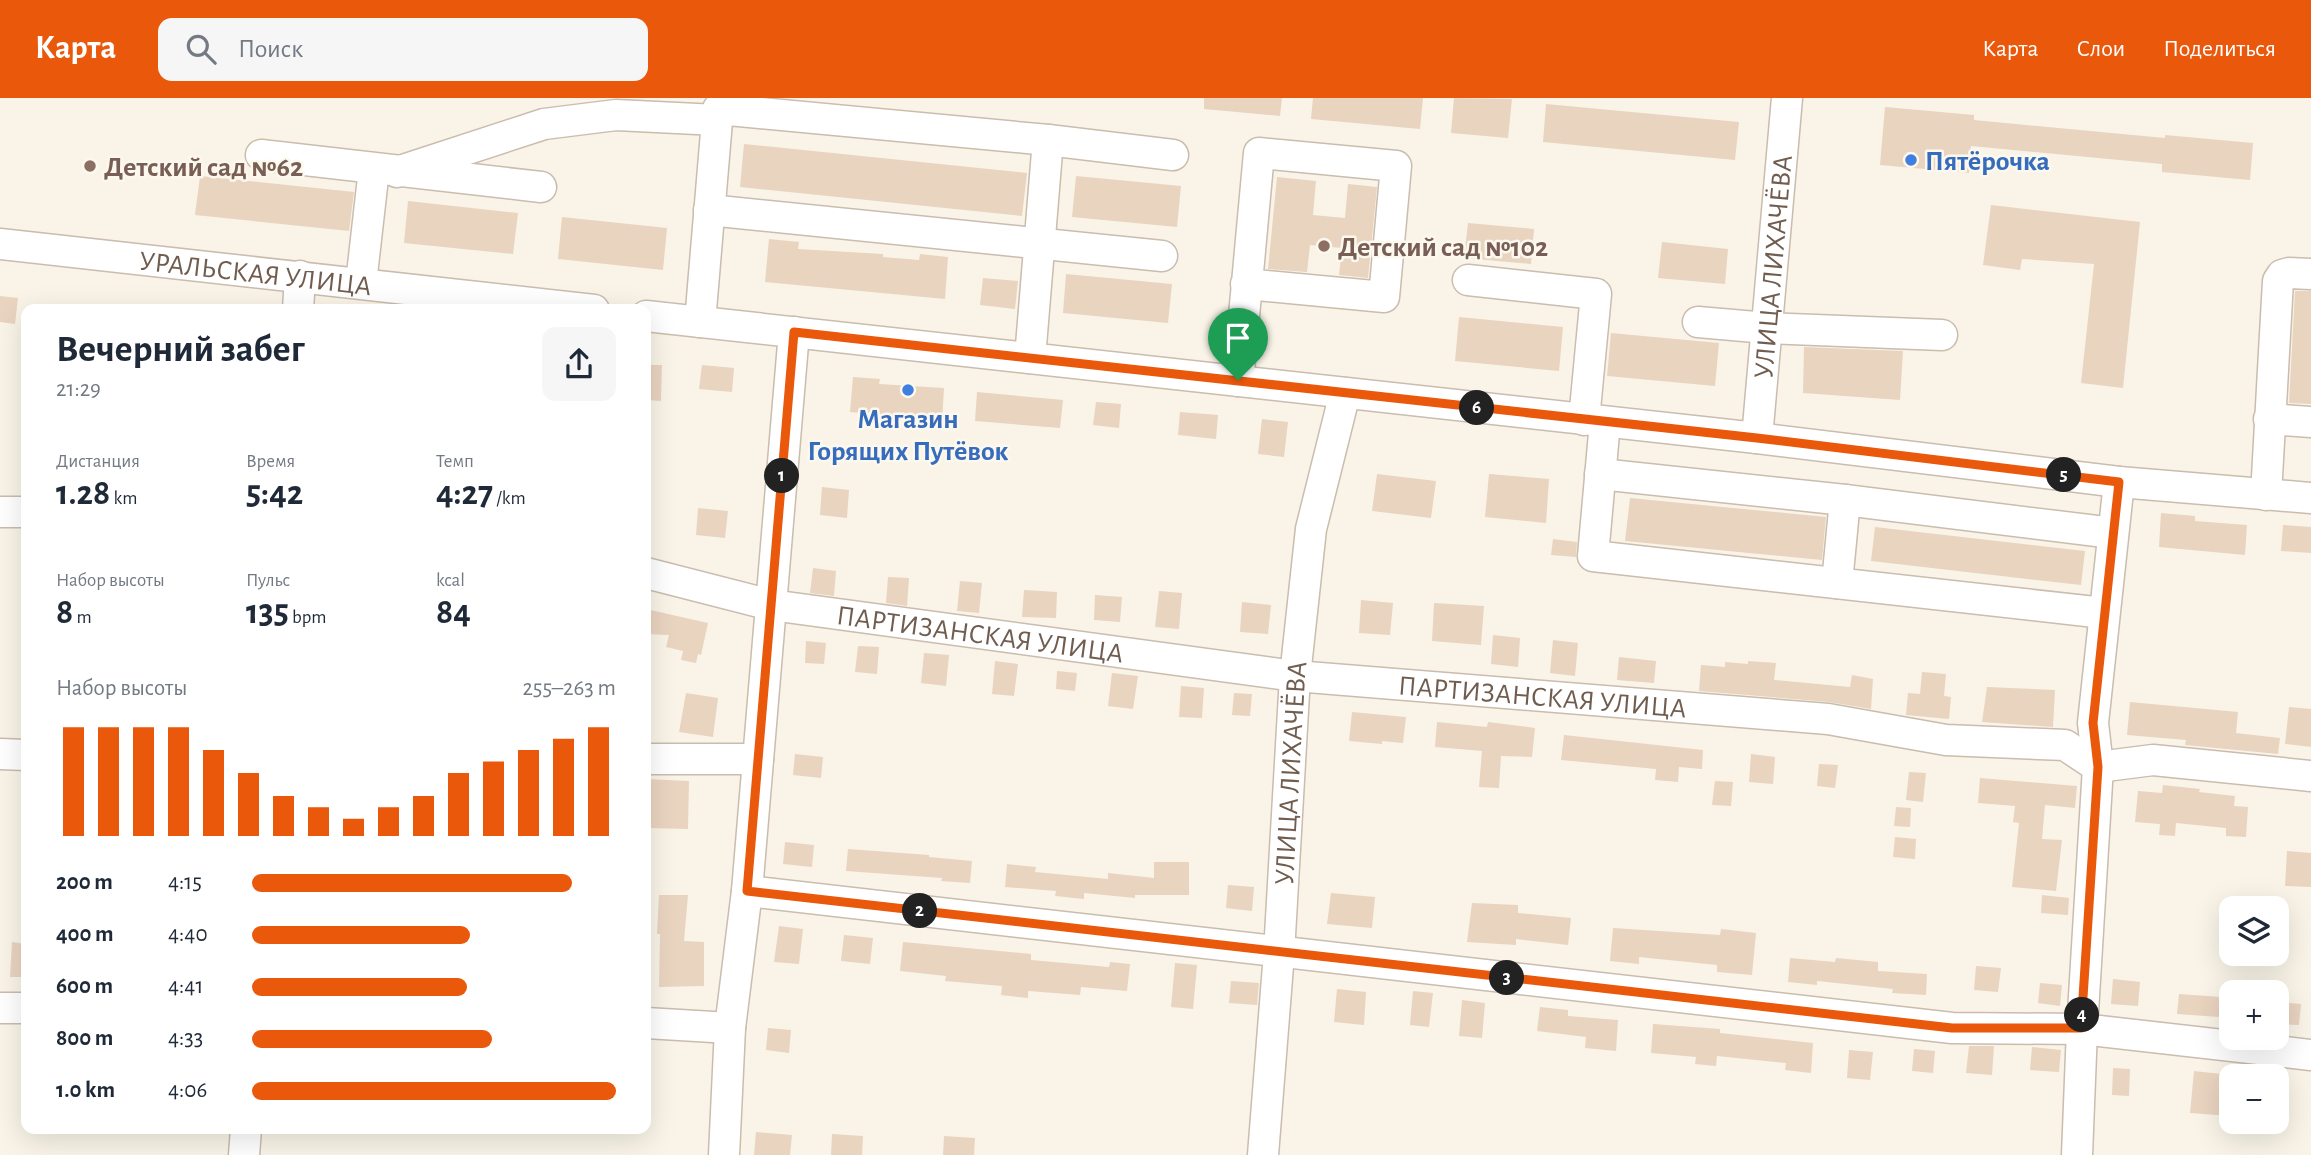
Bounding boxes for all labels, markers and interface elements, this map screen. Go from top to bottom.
search box [158,18,648,81]
icon: search [182,30,220,68]
text: Карта [35,32,116,65]
text: Поиск [238,36,303,62]
text: Карта [1982,37,2038,61]
text: Слои [2076,37,2125,61]
text: Поделиться [2163,37,2276,61]
place label: Пятёрочка [1925,148,2050,176]
marker: Пятёрочка [1903,152,1919,168]
place label: Детский сад №62 [104,154,303,182]
street label: УЛИЦА ЛИХАЧЁВА [1750,154,1798,380]
marker: Детский сад №62 [82,158,98,174]
place label: Детский сад №102 [1338,234,1548,262]
marker: Детский сад №102 [1316,238,1332,254]
street label: УРАЛЬСКАЯ УЛИЦА [138,248,373,301]
pin [1208,308,1268,380]
icon: arrive [1219,319,1257,357]
button: share [542,327,616,401]
text: Вечерний забег [56,331,305,369]
text: 21:29 [56,378,101,401]
marker: Магазин Горящих Путёвок [900,382,916,398]
pin: 6 [1460,390,1494,426]
text: 6 [1472,398,1481,417]
place label: Магазин Горящих Путёвок [808,406,1009,466]
text: Дистанция [56,452,140,471]
text: Время [246,452,295,471]
text: Темп [436,452,474,471]
pin: 1 [764,458,800,494]
pin: 5 [2046,458,2082,492]
text: 5 [2059,465,2068,484]
text: 1 [778,466,785,485]
text: 1.28 [56,476,110,511]
text: 5:42 [246,476,303,511]
text: 4:27 [436,476,493,511]
text: km [110,489,137,508]
text: /km [493,489,526,508]
text: Набор высоты [56,571,165,590]
text: Пульс [246,571,290,590]
text: kcal [436,571,465,590]
text: 8 [56,595,73,630]
text: 135 [246,595,289,630]
text: 84 [436,595,471,630]
street label: ПАРТИЗАНСКАЯ УЛИЦА [835,602,1125,669]
text: m [73,608,92,627]
text: bpm [289,608,326,627]
street label: УЛИЦА ЛИХАЧЁВА [1271,660,1313,886]
street label: ПАРТИЗАНСКАЯ УЛИЦА [1397,672,1687,724]
text: Набор высоты [56,677,188,700]
text: 255–263 m [522,677,616,700]
text: 200 m [56,871,113,894]
text: 4:15 [168,871,202,894]
pin: 2 [902,894,937,928]
map controls [2219,896,2289,1134]
button: layers [2219,896,2289,966]
text: 2 [915,901,924,920]
text: 400 m [56,923,114,946]
text: 4:40 [168,923,208,946]
pin: 3 [1490,960,1524,996]
text: 3 [1502,968,1511,987]
text: 600 m [56,975,113,998]
text: 4:41 [168,975,203,998]
button: + [2219,980,2289,1050]
pin: 4 [2064,998,2100,1032]
text: 4 [2077,1005,2086,1024]
text: 800 m [56,1027,113,1050]
text: 4:33 [168,1027,203,1050]
button: − [2219,1064,2289,1134]
text: 1.0 km [56,1079,115,1102]
text: 4:06 [168,1079,207,1102]

